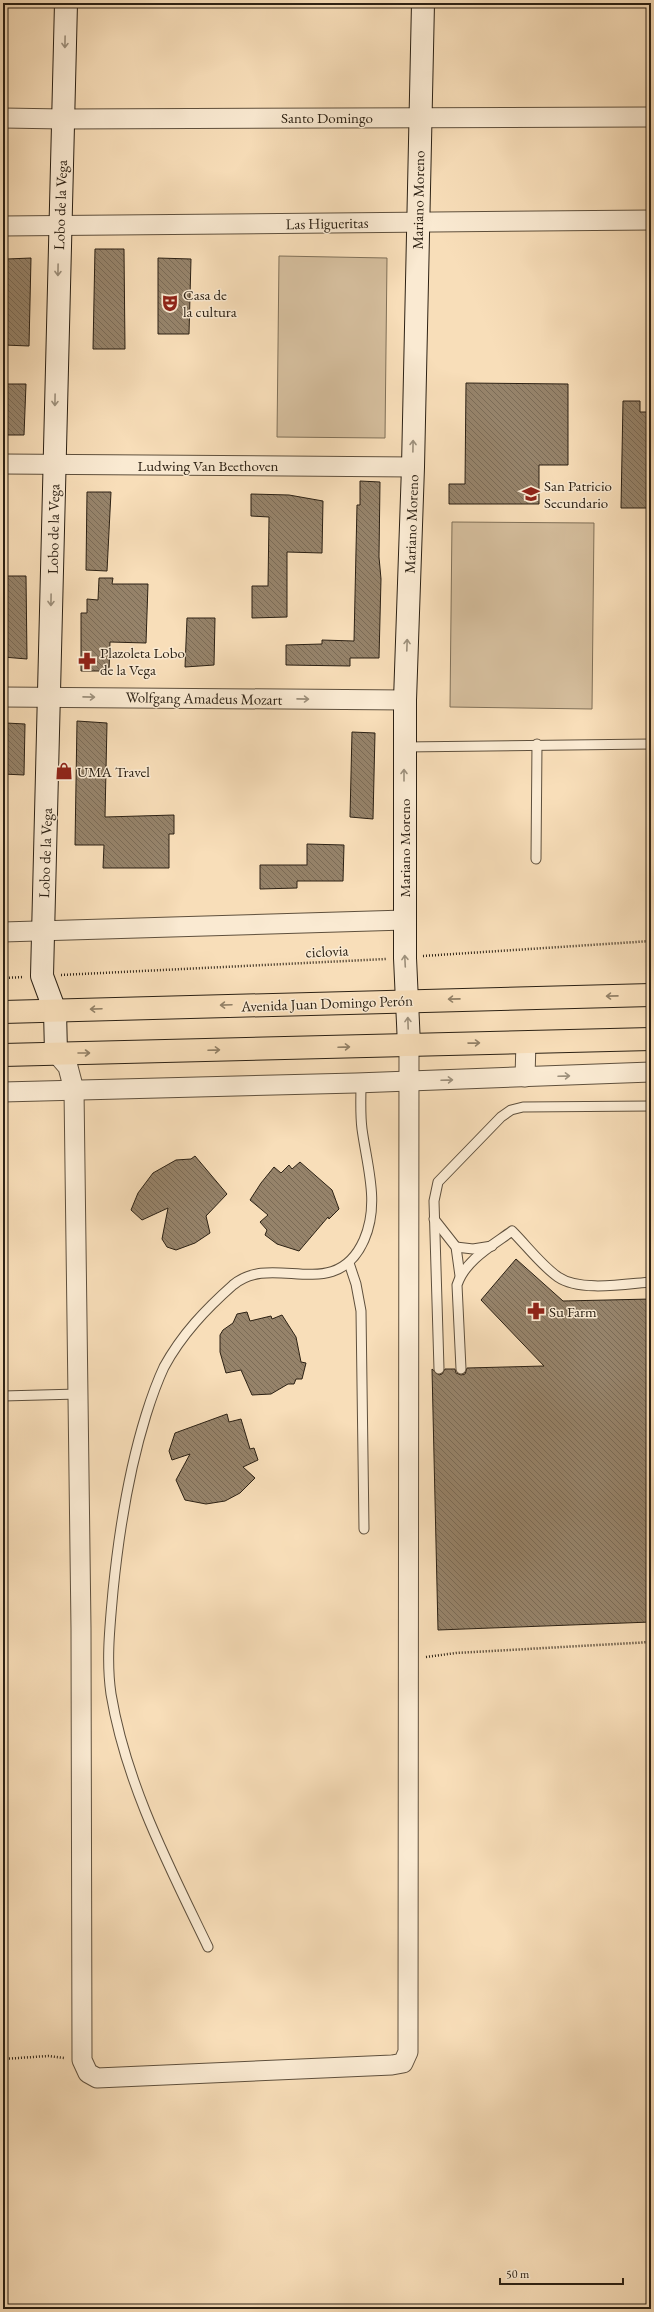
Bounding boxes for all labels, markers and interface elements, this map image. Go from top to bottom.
one-way arrow [61,35,69,48]
street label: Santo Domingo [281,108,373,127]
street label: Mariano Moreno [408,150,428,250]
street label: Lobo de la Vega [49,160,71,250]
street label: Las Higueritas [285,213,369,233]
one-way arrow [54,263,62,276]
place label: Casa de la cultura [183,285,237,321]
theatre icon: Casa de la cultura [160,293,180,313]
one-way arrow [51,393,59,406]
one-way arrow [410,440,417,453]
street label: Ludwing Van Beethoven [137,456,279,475]
street label: Mariano Moreno [400,474,422,574]
place label: San Patricio Secundario [544,476,612,512]
street label: Lobo de la Vega [43,484,63,574]
school or university icon: San Patricio Secundario [521,484,541,504]
one-way arrow [48,593,55,606]
one-way arrow [403,639,410,652]
place label: Plazoleta Lobo de la Vega [100,643,185,679]
pharmacy icon: Plazoleta Lobo de la Vega [77,651,97,671]
street label: Wolfgang Amadeus Mozart [125,687,283,709]
one-way arrow [82,693,95,701]
one-way arrow [296,695,309,703]
shop icon: UMA Travel [54,761,74,781]
place label: UMA Travel [77,762,150,781]
one-way arrow [400,769,408,782]
street label: Mariano Moreno [395,798,414,898]
street label: Lobo de la Vega [34,808,56,898]
street label: ciclovia [305,940,349,962]
one-way arrow [401,955,409,968]
street label: Avenida Juan Domingo Perón [240,990,413,1016]
one-way arrow [606,992,619,1000]
one-way arrow [448,996,461,1003]
one-way arrow [220,1002,233,1009]
one-way arrow [90,1005,103,1013]
one-way arrow [404,1017,412,1030]
one-way arrow [467,1039,480,1047]
one-way arrow [337,1043,350,1050]
one-way arrow [207,1046,220,1054]
one-way arrow [77,1049,90,1057]
one-way arrow [557,1072,570,1079]
one-way arrow [440,1076,453,1084]
pharmacy icon: Su Farm [526,1301,546,1321]
place label: Su Farm [549,1302,597,1321]
scale bar [500,2260,623,2286]
text: 50 m [506,2266,530,2282]

